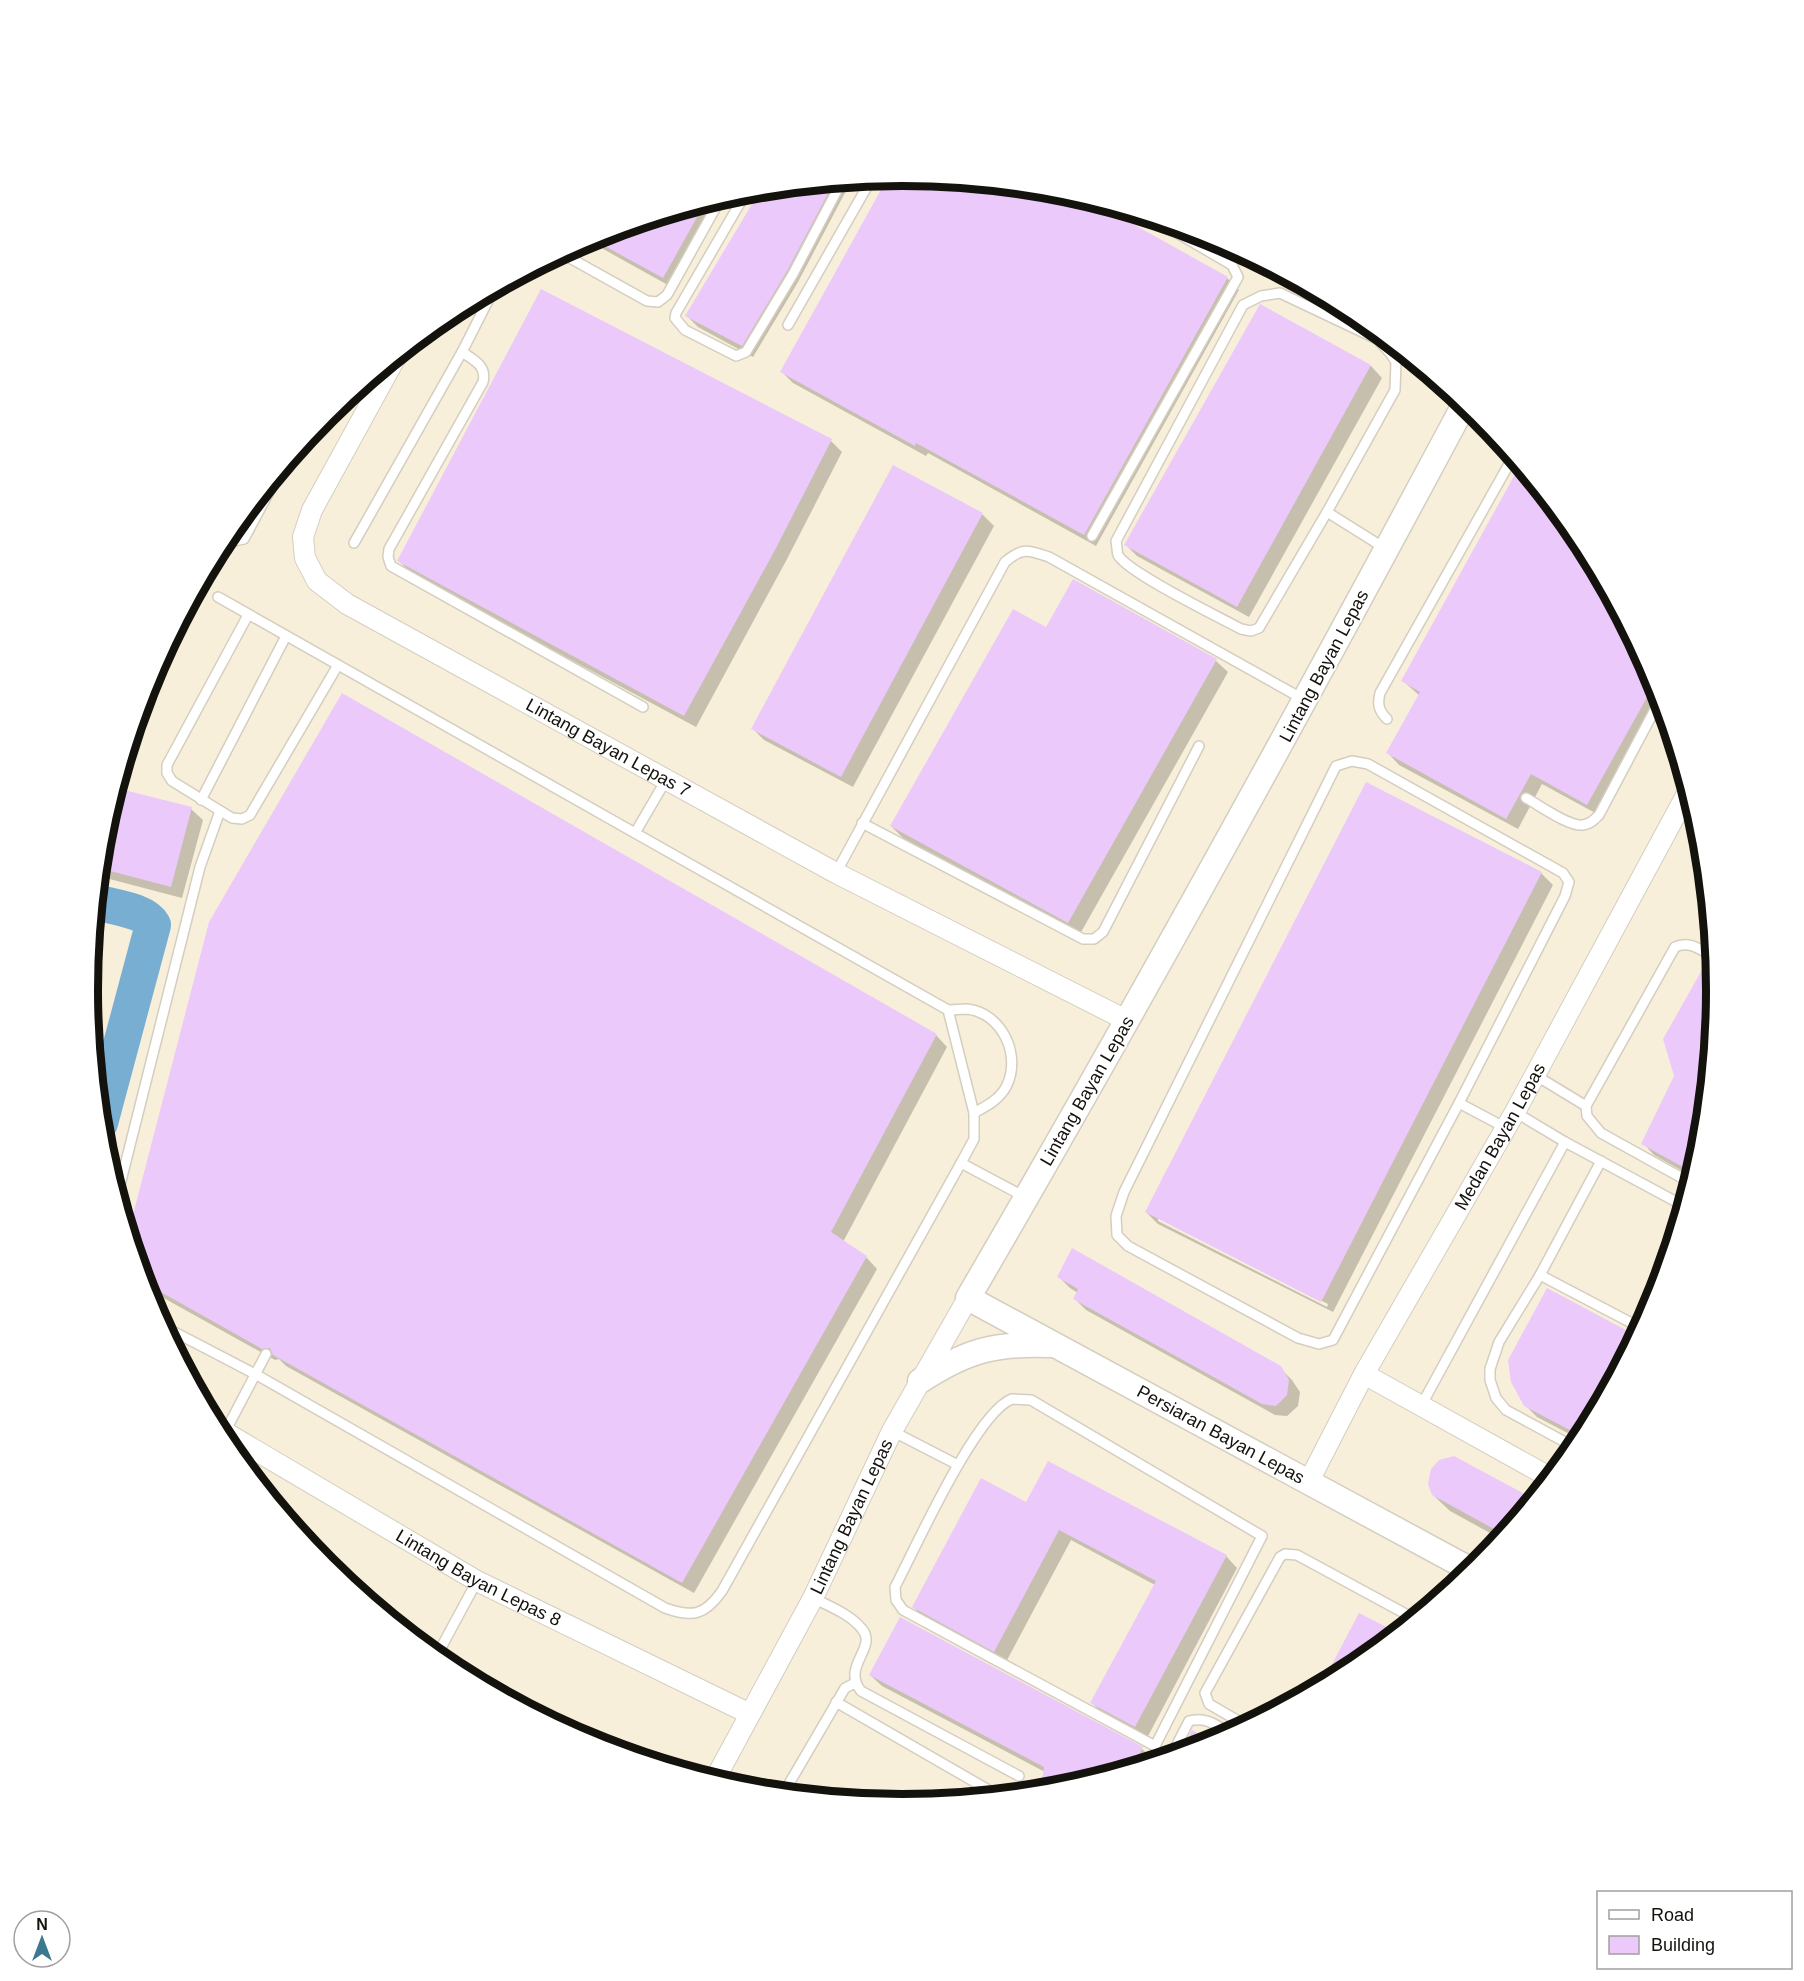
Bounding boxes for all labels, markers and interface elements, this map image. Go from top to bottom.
street label: Lintang Bayan Lepas [1275,587,1373,745]
street label: Lintang Bayan Lepas 7 [523,695,694,801]
street label: Lintang Bayan Lepas [1036,1013,1138,1169]
street label: Medan Bayan Lepas [1451,1060,1549,1213]
street label: Persiaran Bayan Lepas [1134,1381,1308,1488]
street label: Lintang Bayan Lepas [806,1436,897,1597]
street label: Lintang Bayan Lepas 8 [393,1526,564,1630]
legend [1597,1891,1792,1969]
text: Road [1651,1905,1694,1925]
north arrow [12,1909,72,1969]
text: N [36,1916,48,1933]
text: Building [1651,1935,1715,1955]

